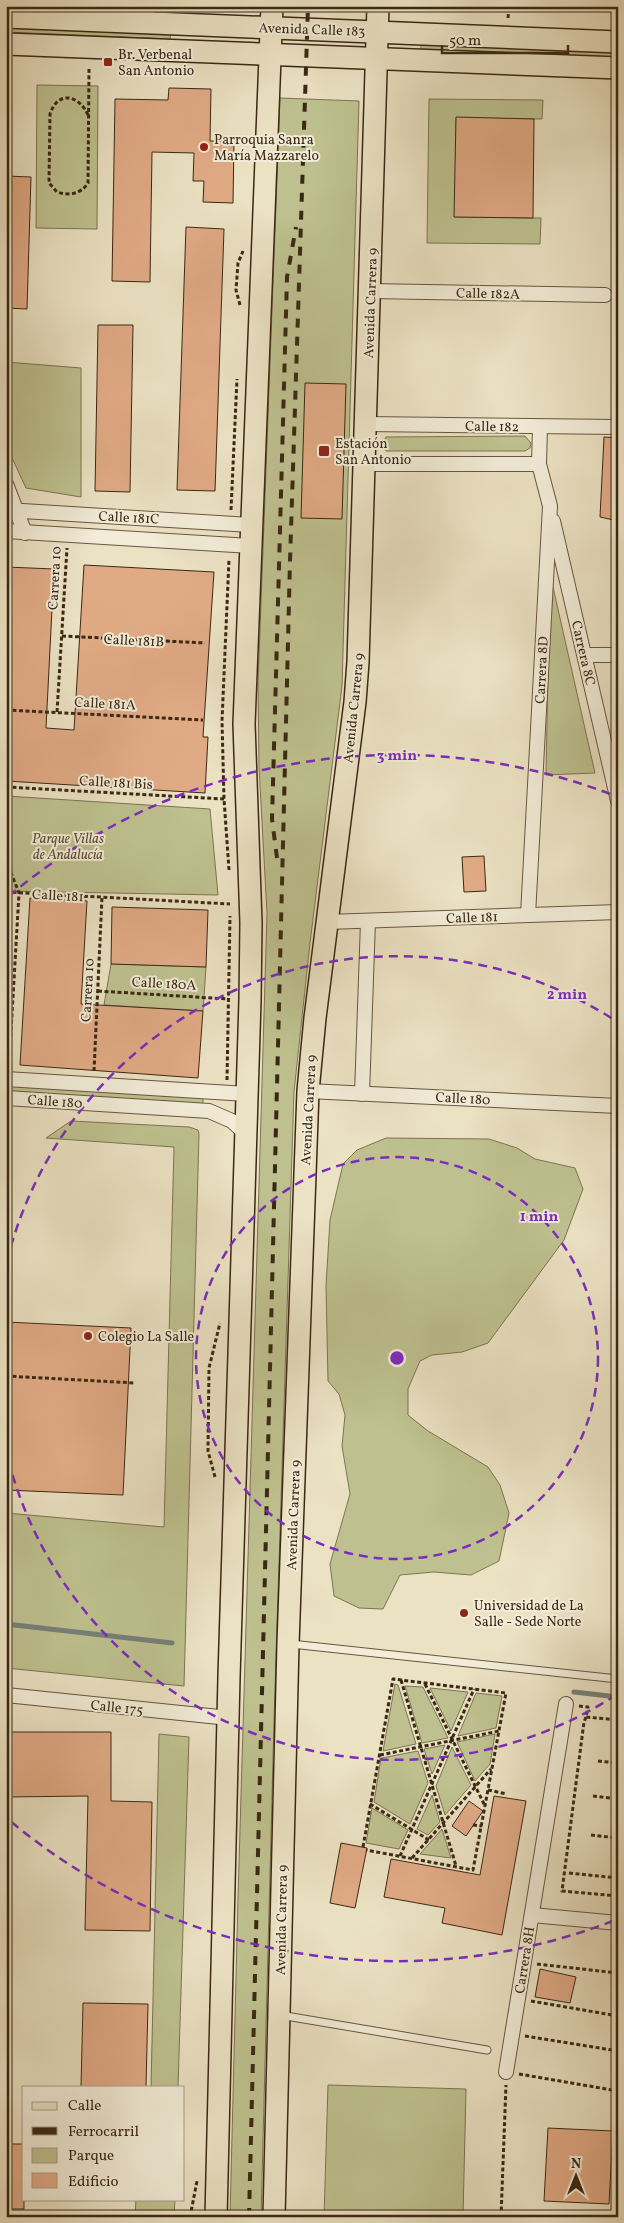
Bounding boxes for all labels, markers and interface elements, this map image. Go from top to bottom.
street label: Avenida Calle 183 [258,19,366,42]
scale bar [442,22,568,54]
text: 50 m [449,31,481,52]
place label: Br. Verbenal San Antonio [118,46,194,81]
marker: Br. Verbenal San Antonio [102,56,114,68]
place label: Parroquia Sanra María Mazzarelo [214,131,319,166]
marker: Parroquia Sanra María Mazzarelo [198,141,210,153]
street label: Avenida Carrera 9 [360,247,383,359]
street label: Calle 182A [456,284,520,305]
street label: Calle 182 [465,418,519,437]
place label: Estación San Antonio [335,435,411,470]
marker: Estación San Antonio [317,444,331,458]
street label: Calle 181C [98,507,160,530]
street label: Carrera 10 [44,546,67,611]
street label: Carrera 8C [566,619,599,688]
street label: Calle 181B [103,630,165,653]
street label: Carrera 8D [531,636,554,704]
street label: Avenida Carrera 9 [339,652,370,764]
street label: Calle 181A [74,693,136,716]
text: 3 min [377,746,417,767]
street label: Calle 181 Bis [79,772,153,795]
park label: Parque Villas de Andalucía [32,830,104,865]
street label: Calle 181 [32,886,84,907]
street label: Calle 181 [446,908,498,929]
street label: Carrera 10 [77,958,100,1023]
street label: Calle 180A [131,973,197,996]
text: 2 min [547,985,587,1006]
street label: Avenida Carrera 9 [297,1054,322,1166]
street label: Calle 180 [435,1089,491,1110]
street label: Calle 180 [27,1091,83,1114]
text: 1 min [520,1207,558,1228]
place label: Colegio La Salle [98,1328,195,1347]
marker: Colegio La Salle [82,1330,94,1342]
centre of rings [388,1349,406,1367]
street label: Avenida Carrera 9 [283,1459,306,1571]
place label: Universidad de La Salle - Sede Norte [474,1597,584,1632]
marker: Universidad de La Salle - Sede Norte [458,1607,470,1619]
street label: Calle 175 [90,1696,144,1721]
street label: Avenida Carrera 9 [272,1865,293,1975]
street label: Carrera 8H [511,1925,540,1995]
legend [22,2086,185,2200]
text: Calle [68,2096,101,2117]
text: Ferrocarril [68,2122,139,2143]
text: Parque [68,2146,114,2167]
north arrow [552,2150,602,2200]
text: N [571,2155,581,2174]
text: Edificio [68,2172,119,2193]

